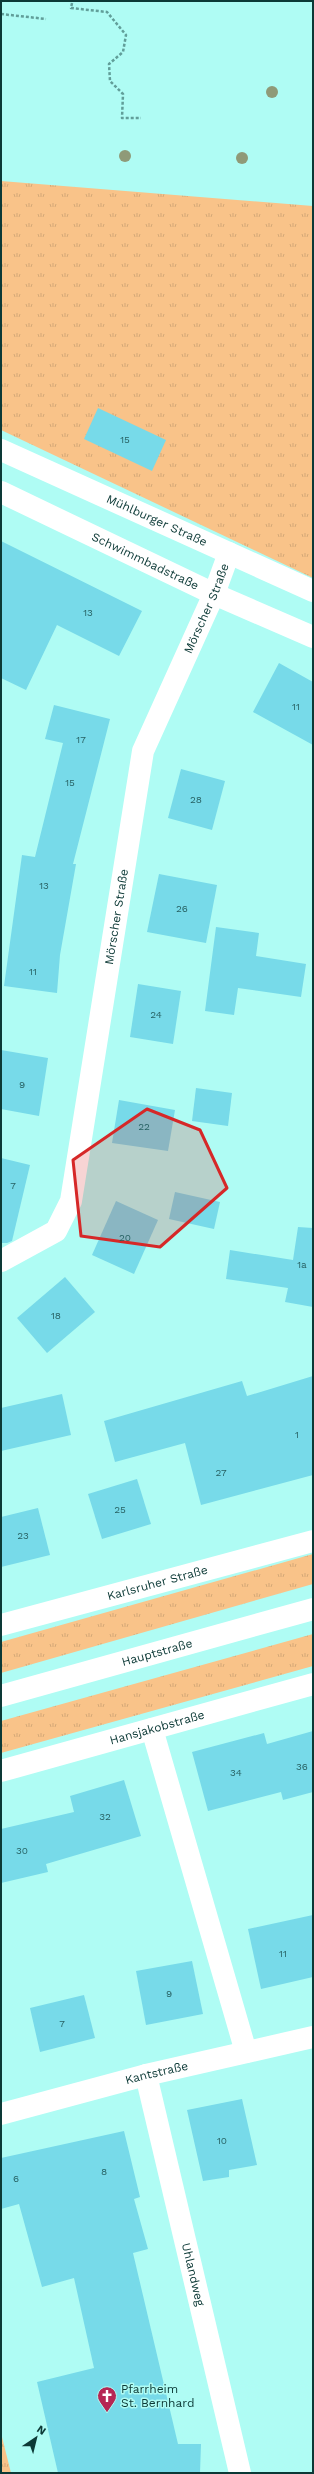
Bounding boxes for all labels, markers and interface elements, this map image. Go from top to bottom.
house number: 15 [120,434,130,445]
street label: Mühlburger Straße [104,492,209,549]
street label: Schwimmbadstraße [90,530,201,593]
street label: Mörscher Straße [181,561,232,656]
house number: 13 [83,607,93,618]
house number: 11 [292,701,300,712]
house number: 17 [76,734,86,745]
house number: 15 [65,777,75,788]
house number: 28 [190,794,202,805]
street label: Mörscher Straße [102,868,131,966]
house number: 13 [39,880,49,891]
house number: 26 [176,903,188,914]
house number: 11 [29,966,37,977]
house number: 24 [150,1009,162,1020]
house number: 9 [19,1079,25,1090]
house number: 22 [138,1121,150,1132]
house number: 7 [10,1180,16,1191]
house number: 20 [119,1232,131,1243]
house number: 1a [297,1259,307,1270]
house number: 18 [51,1310,61,1321]
house number: 1 [295,1429,299,1440]
house number: 27 [215,1467,227,1478]
house number: 25 [114,1504,126,1515]
house number: 23 [17,1530,29,1541]
street label: Karlsruher Straße [106,1563,209,1603]
street label: Hauptstraße [120,1636,194,1669]
street label: Hansjakobstraße [108,1708,206,1747]
house number: 36 [296,1761,308,1772]
house number: 34 [230,1767,242,1778]
house number: 32 [99,1811,111,1822]
house number: 30 [16,1845,28,1856]
house number: 11 [279,1948,287,1959]
house number: 9 [166,1988,172,1999]
house number: 7 [59,2018,65,2029]
street label: Kantstraße [124,2059,189,2087]
house number: 10 [217,2135,227,2146]
house number: 8 [101,2166,107,2177]
house number: 6 [13,2173,19,2184]
street label: Uhlandweg [179,2242,207,2308]
place label: Pfarrheim St. Bernhard [121,2382,195,2410]
church icon: Pfarrheim St. Bernhard [96,2385,118,2413]
north arrow [16,2418,56,2458]
text: N [34,2423,49,2438]

